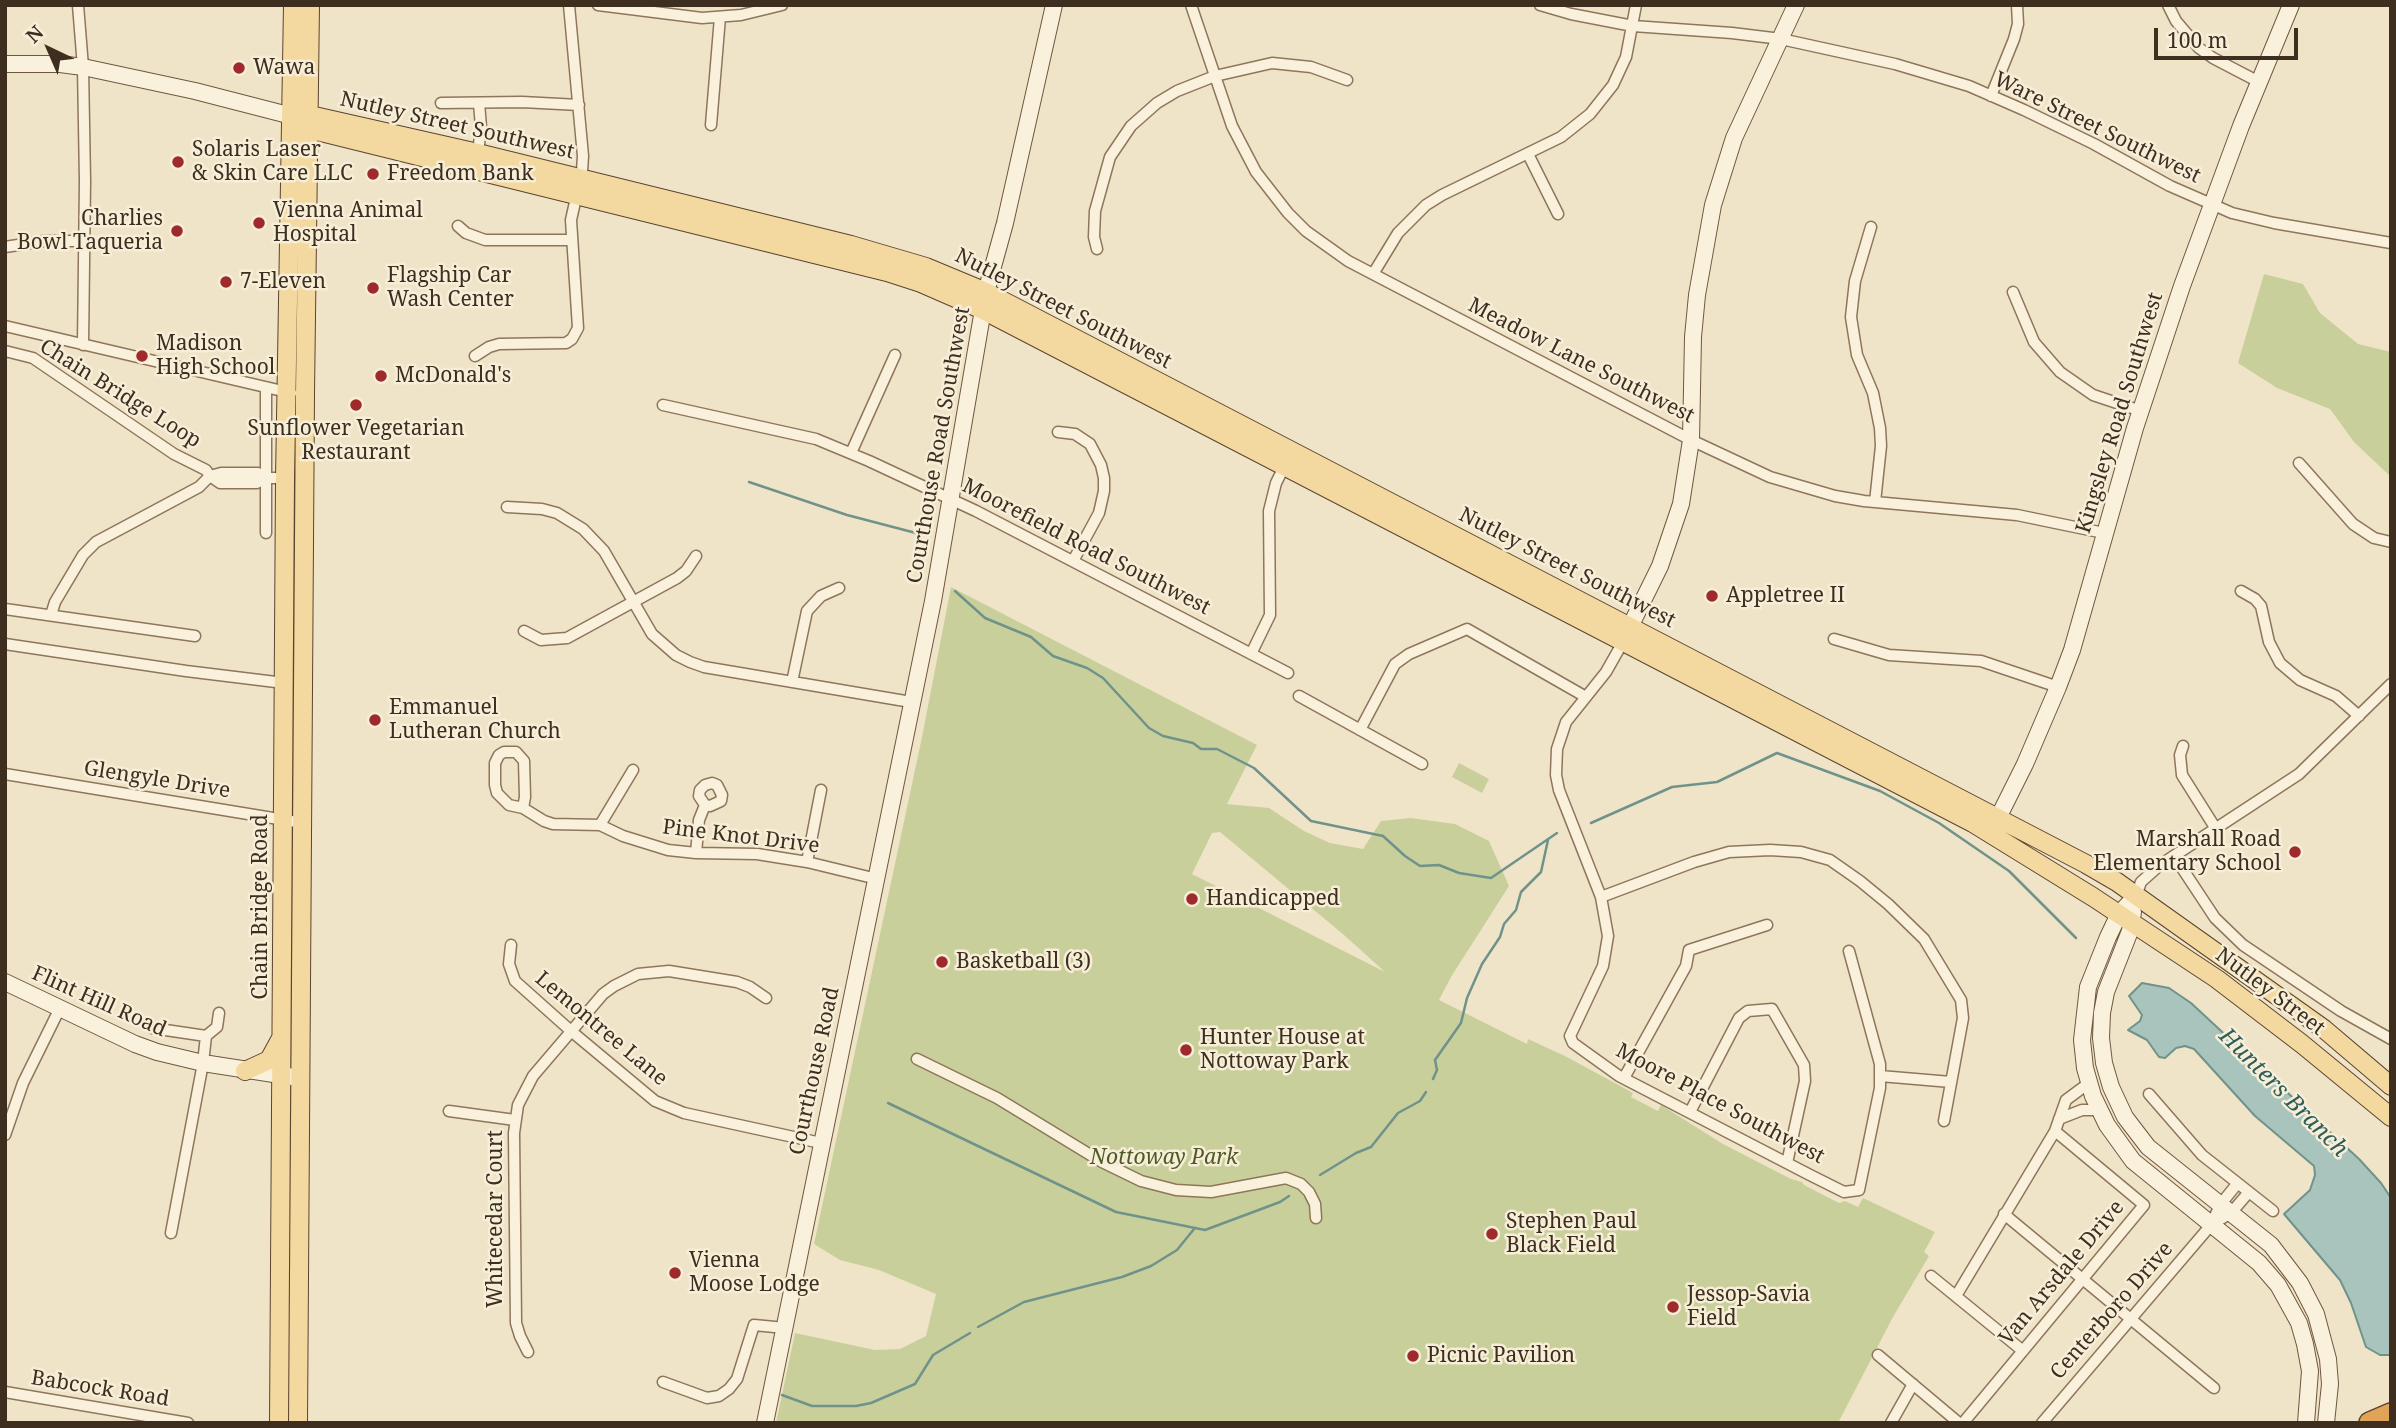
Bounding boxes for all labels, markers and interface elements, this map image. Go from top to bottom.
north arrow [14,14,84,84]
scale bar [2158,14,2302,58]
text: N [20,19,49,48]
text: 100 m [2167,26,2228,54]
place label: Wawa [253,55,315,81]
marker: Wawa [231,60,247,76]
street label: Ware Street Southwest [1990,67,2204,189]
street label: Nutley Street Southwest [337,87,577,165]
place label: Solaris Laser & Skin Care LLC [192,137,353,187]
marker: Solaris Laser & Skin Care LLC [170,154,186,170]
place label: Freedom Bank [387,161,533,187]
marker: Freedom Bank [365,166,381,182]
place label: Vienna Animal Hospital [273,198,423,248]
place label: Charlies Bowl Taqueria [17,206,163,256]
marker: Vienna Animal Hospital [251,215,267,231]
marker: Charlies Bowl Taqueria [169,223,185,239]
street label: Nutley Street Southwest [951,243,1175,375]
place label: Flagship Car Wash Center [387,263,514,313]
place label: 7-Eleven [240,269,326,295]
marker: 7-Eleven [218,274,234,290]
marker: Flagship Car Wash Center [365,280,381,296]
street label: Kingsley Road Southwest [2071,289,2169,537]
street label: Meadow Lane Southwest [1464,293,1698,429]
street label: Courthouse Road Southwest [902,305,976,585]
place label: Madison High School [156,331,275,381]
street label: Chain Bridge Loop [35,334,205,454]
marker: Madison High School [134,348,150,364]
place label: McDonald's [395,363,511,389]
marker: McDonald's [373,368,389,384]
marker: Sunflower Vegetarian Restaurant [348,397,364,413]
place label: Sunflower Vegetarian Restaurant [248,416,464,466]
street label: Moorefield Road Southwest [958,473,1214,621]
street label: Nutley Street Southwest [1455,502,1679,634]
place label: Appletree II [1726,583,1845,609]
marker: Appletree II [1704,588,1720,604]
place label: Emmanuel Lutheran Church [389,695,561,745]
marker: Emmanuel Lutheran Church [367,712,383,728]
street label: Glengyle Drive [82,756,232,804]
street label: Chain Bridge Road [248,814,274,1000]
street label: Pine Knot Drive [661,815,821,859]
place label: Marshall Road Elementary School [2093,827,2281,877]
marker: Marshall Road Elementary School [2287,844,2303,860]
place label: Handicapped [1206,886,1340,912]
marker: Handicapped [1184,891,1200,907]
street label: Nutley Street [2210,943,2330,1041]
place label: Basketball (3) [956,949,1091,975]
marker: Basketball (3) [934,954,950,970]
street label: Flint Hill Road [28,961,170,1043]
street label: Lemontree Lane [530,966,672,1092]
street label: Courthouse Road [785,985,845,1157]
water label: Hunters Branch [2213,1023,2353,1163]
place label: Hunter House at Nottoway Park [1200,1025,1365,1075]
street label: Moore Place Southwest [1612,1038,1828,1170]
marker: Hunter House at Nottoway Park [1178,1042,1194,1058]
street label: Whitecedar Court [483,1130,509,1308]
park label: Nottoway Park [1090,1145,1238,1171]
street label: Van Arsdale Drive [1994,1196,2130,1350]
place label: Stephen Paul Black Field [1506,1209,1637,1259]
marker: Stephen Paul Black Field [1484,1226,1500,1242]
street label: Centerboro Drive [2045,1237,2179,1385]
place label: Vienna Moose Lodge [689,1248,820,1298]
marker: Vienna Moose Lodge [667,1265,683,1281]
place label: Jessop-Savia Field [1687,1282,1810,1332]
marker: Jessop-Savia Field [1665,1299,1681,1315]
place label: Picnic Pavilion [1427,1343,1575,1369]
marker: Picnic Pavilion [1405,1348,1421,1364]
street label: Babcock Road [29,1366,171,1412]

